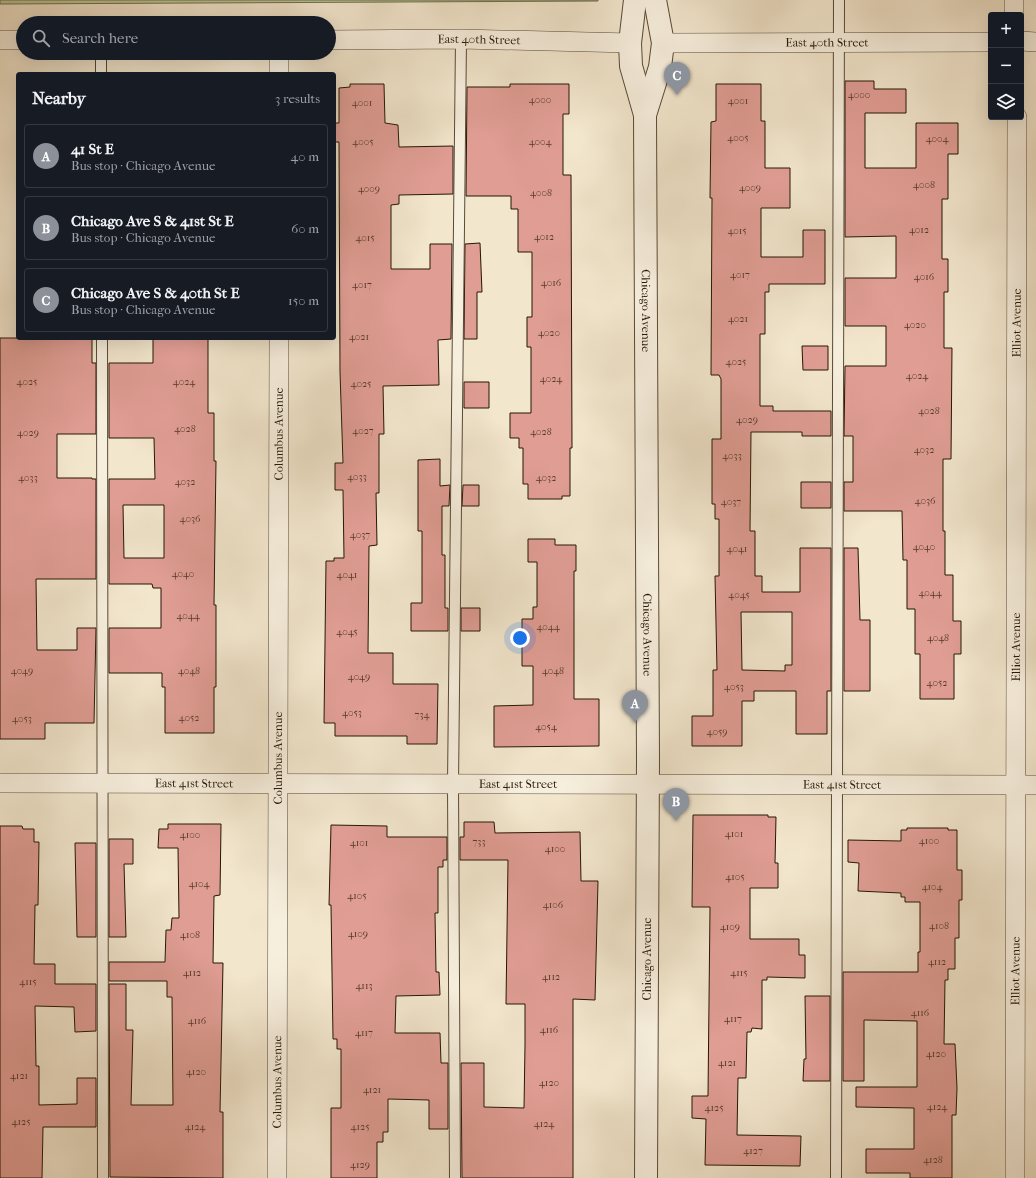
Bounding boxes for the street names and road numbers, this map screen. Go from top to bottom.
street label: East 40th Street [437,32,521,47]
street label: East 40th Street [785,35,869,50]
street label: Chicago Avenue [639,269,653,352]
street label: Elliot Avenue [1010,288,1024,358]
street label: Columbus Avenue [272,388,286,480]
street label: Chicago Avenue [640,593,655,676]
street label: Elliot Avenue [1009,612,1023,682]
street label: Columbus Avenue [271,712,285,804]
street label: East 41st Street [155,776,234,790]
street label: East 41st Street [479,777,558,791]
street label: East 41st Street [803,778,882,792]
street label: Chicago Avenue [640,917,654,1000]
street label: Elliot Avenue [1008,936,1022,1006]
street label: Columbus Avenue [270,1036,284,1128]

